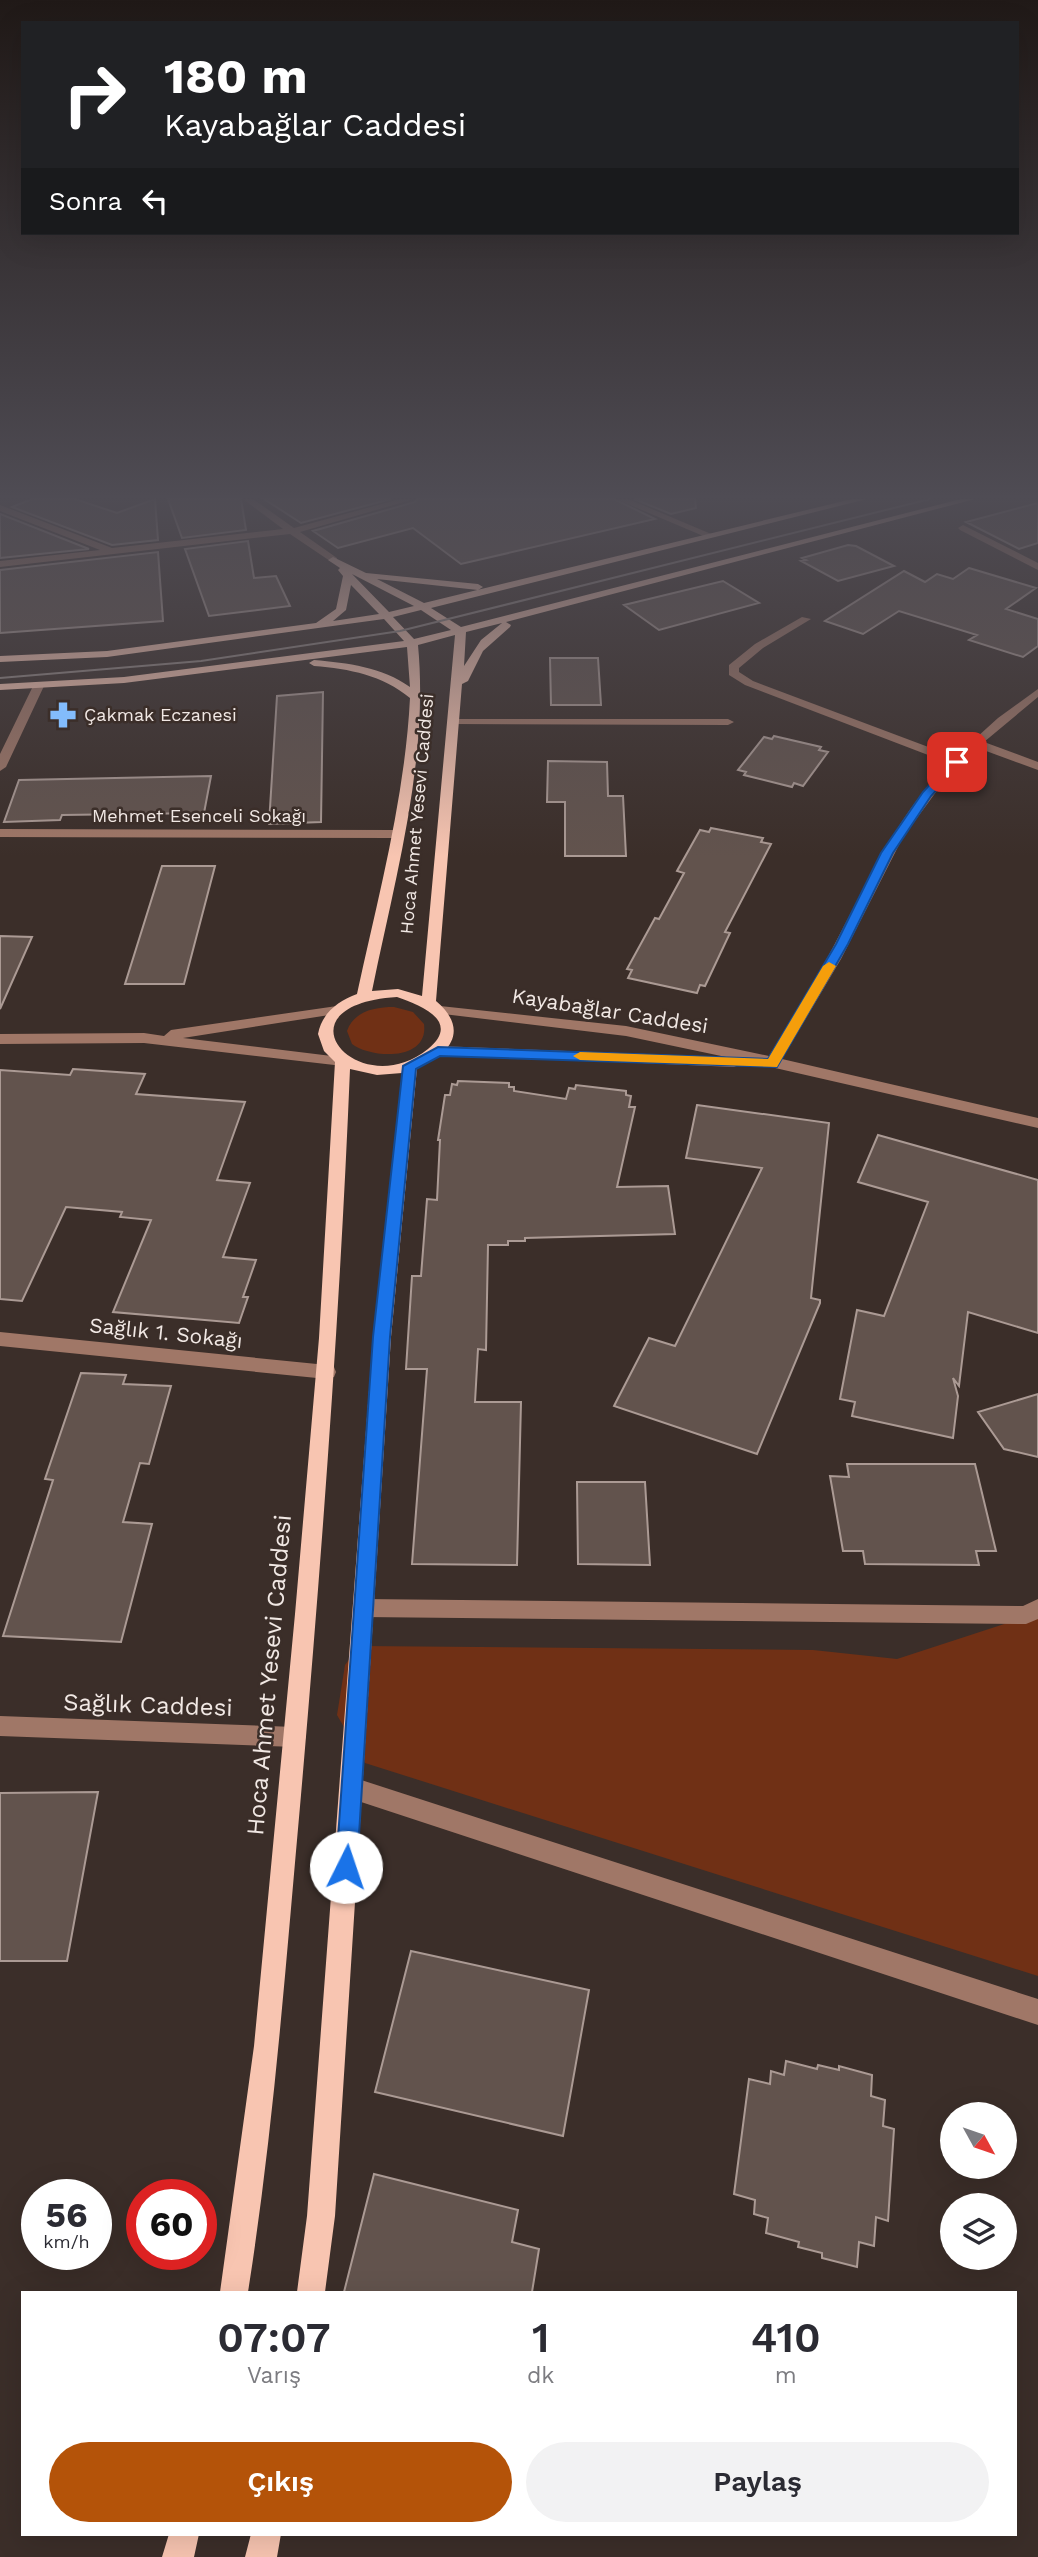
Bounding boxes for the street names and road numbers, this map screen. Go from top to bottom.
street label: Hoca Ahmet Yesevi Caddesi [396,693,437,935]
street label: Mehmet Esenceli Sokağı [92,805,306,826]
street label: Kayabağlar Caddesi [510,983,710,1038]
street label: Sağlık 1. Sokağı [88,1312,244,1353]
street label: Hoca Ahmet Yesevi Caddesi [241,1513,297,1837]
street label: Sağlık Caddesi [63,1688,233,1722]

